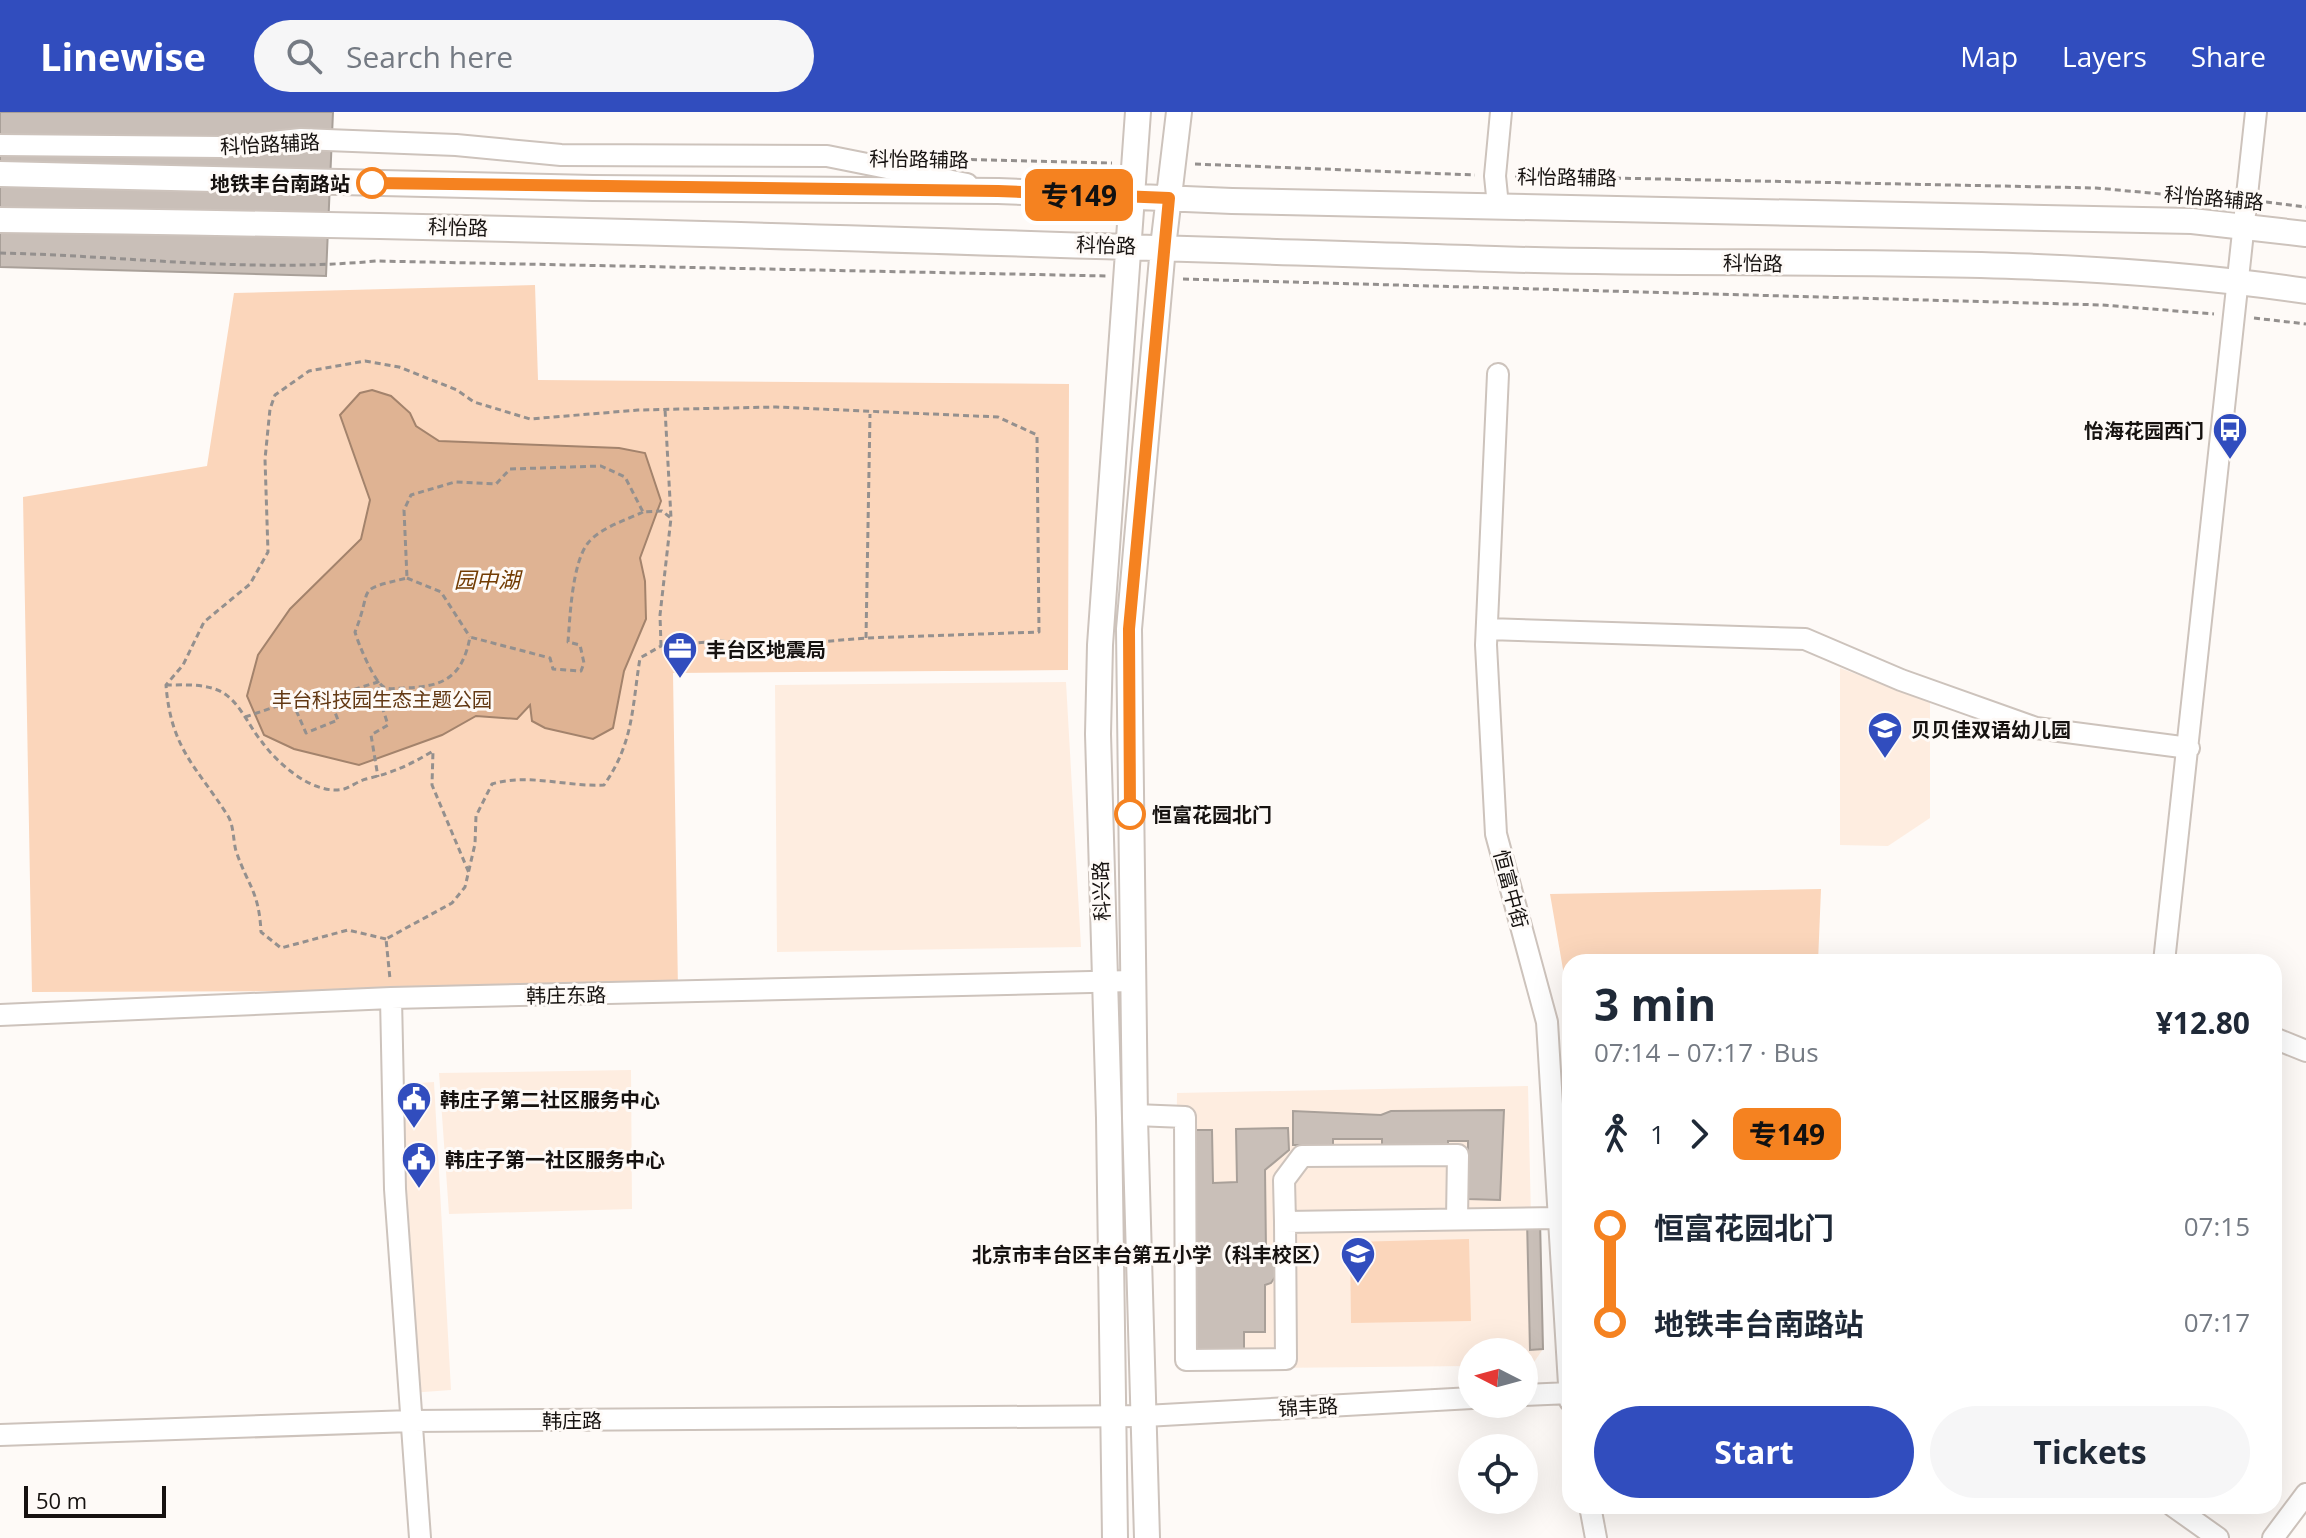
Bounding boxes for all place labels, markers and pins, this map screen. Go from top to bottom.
marker: 地铁丰台南路站 [357,168,387,198]
place label: 地铁丰台南路站 [210,170,350,197]
bus stop icon: 怡海花园西门 [2211,411,2249,461]
place label: 怡海花园西门 [2084,417,2204,444]
office icon: 丰台区地震局 [661,630,699,680]
place label: 丰台区地震局 [706,636,826,663]
school or university icon: 贝贝佳双语幼儿园 [1866,710,1904,760]
place label: 贝贝佳双语幼儿园 [1911,716,2071,743]
marker: 恒富花园北门 [1115,799,1145,829]
place label: 恒富花园北门 [1152,801,1272,828]
public building icon: 韩庄子第二社区服务中心 [395,1080,433,1130]
place label: 韩庄子第二社区服务中心 [440,1086,660,1113]
public building icon: 韩庄子第一社区服务中心 [400,1140,438,1190]
place label: 韩庄子第一社区服务中心 [445,1146,665,1173]
school or university icon: 北京市丰台区丰台第五小学（科丰校区） [1339,1235,1377,1285]
place label: 北京市丰台区丰台第五小学（科丰校区） [972,1241,1332,1268]

